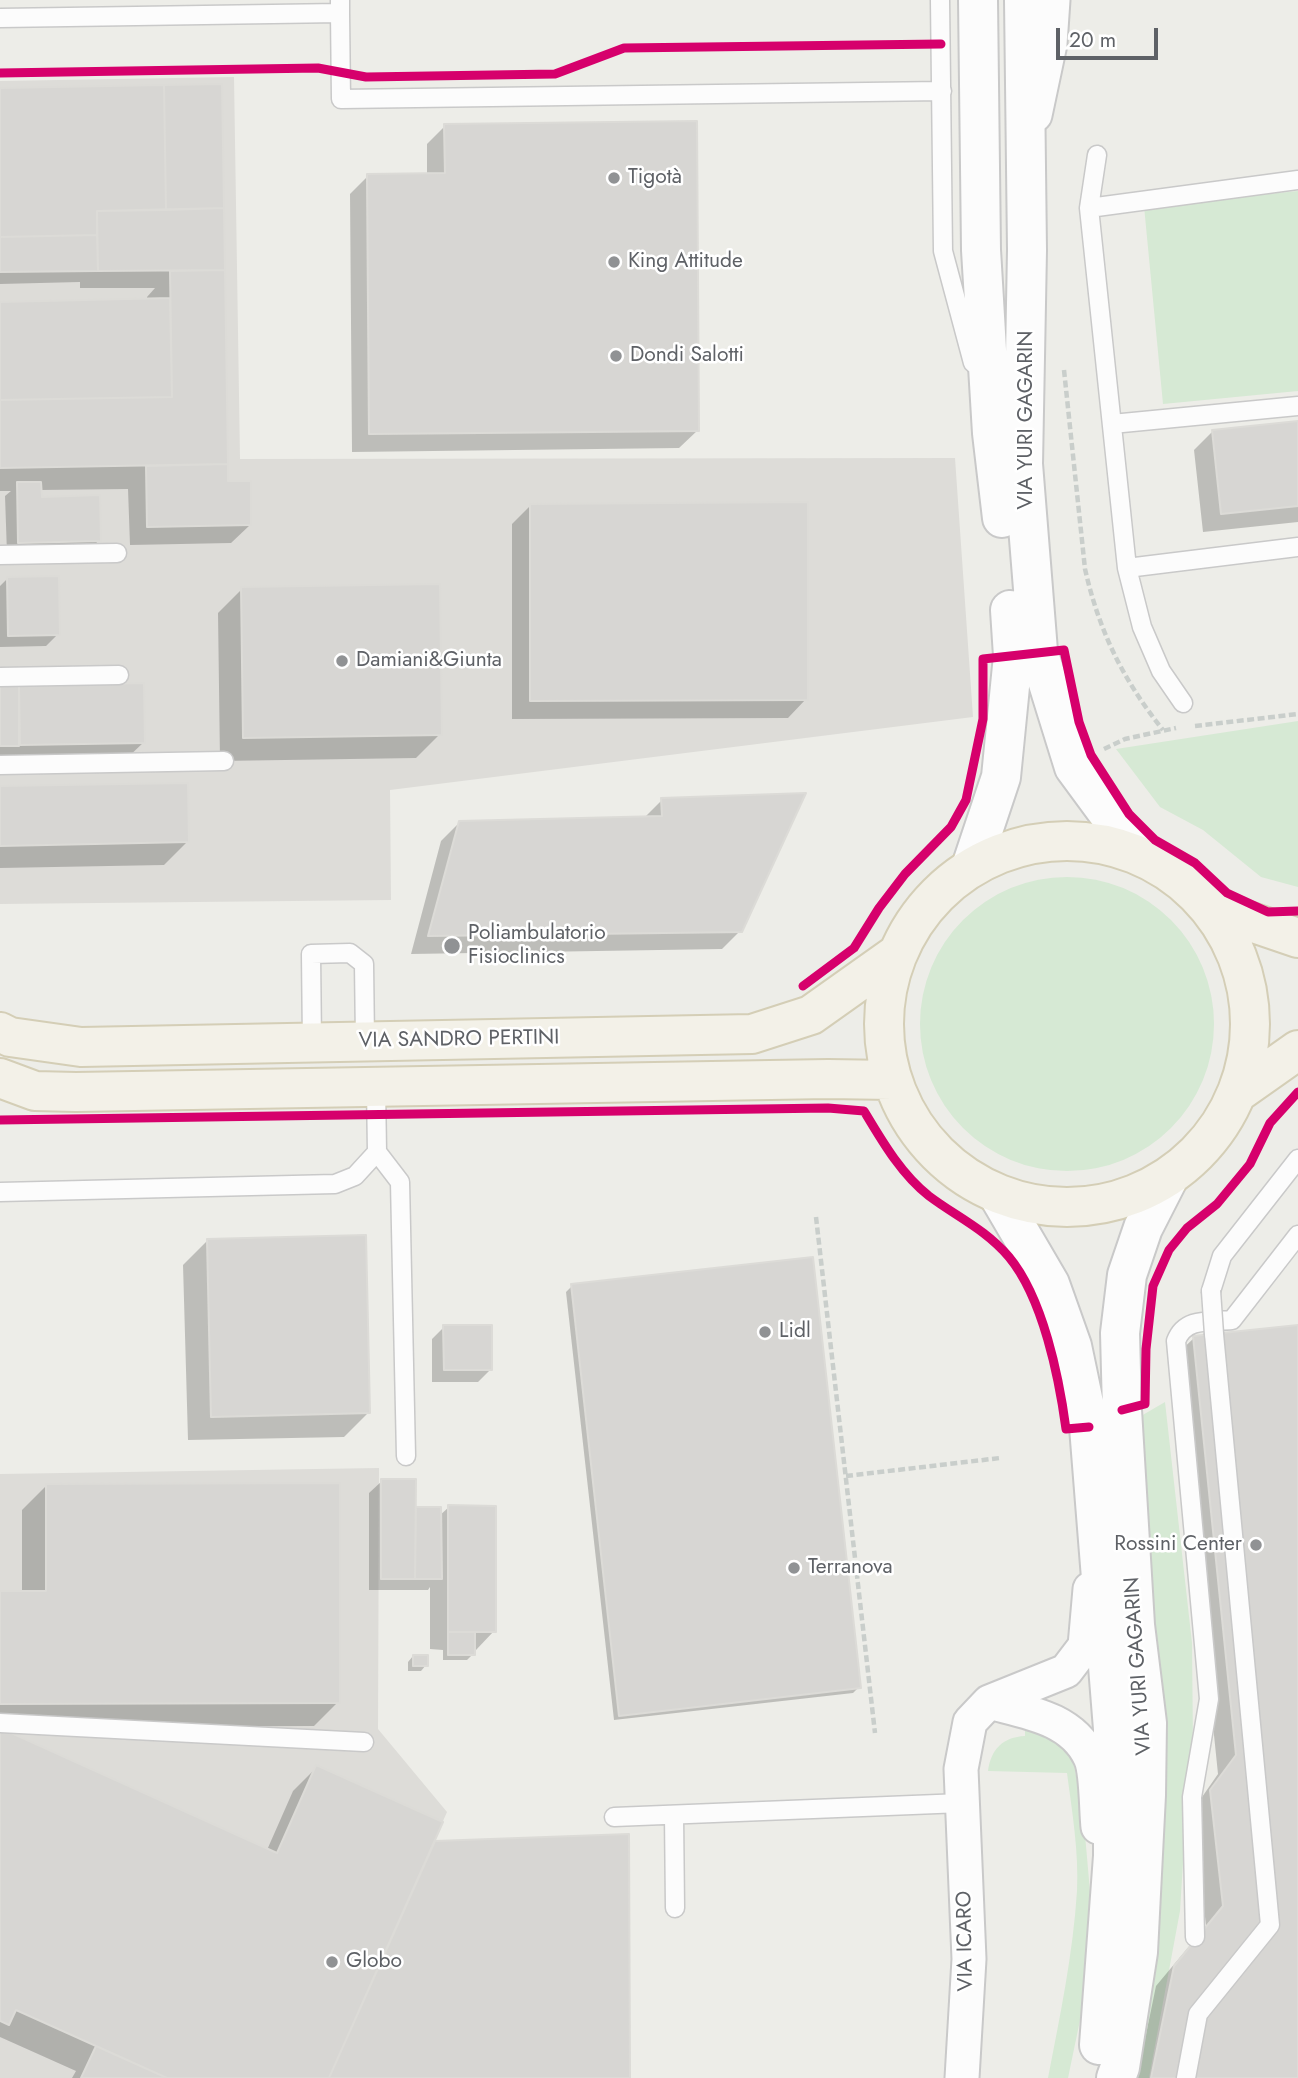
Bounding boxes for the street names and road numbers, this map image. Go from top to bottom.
street label: VIA YURI GAGARIN [1014,331,1040,509]
street label: VIA SANDRO PERTINI [358,1026,560,1054]
street label: VIA YURI GAGARIN [1120,1576,1158,1756]
street label: VIA ICARO [953,1890,979,1992]

